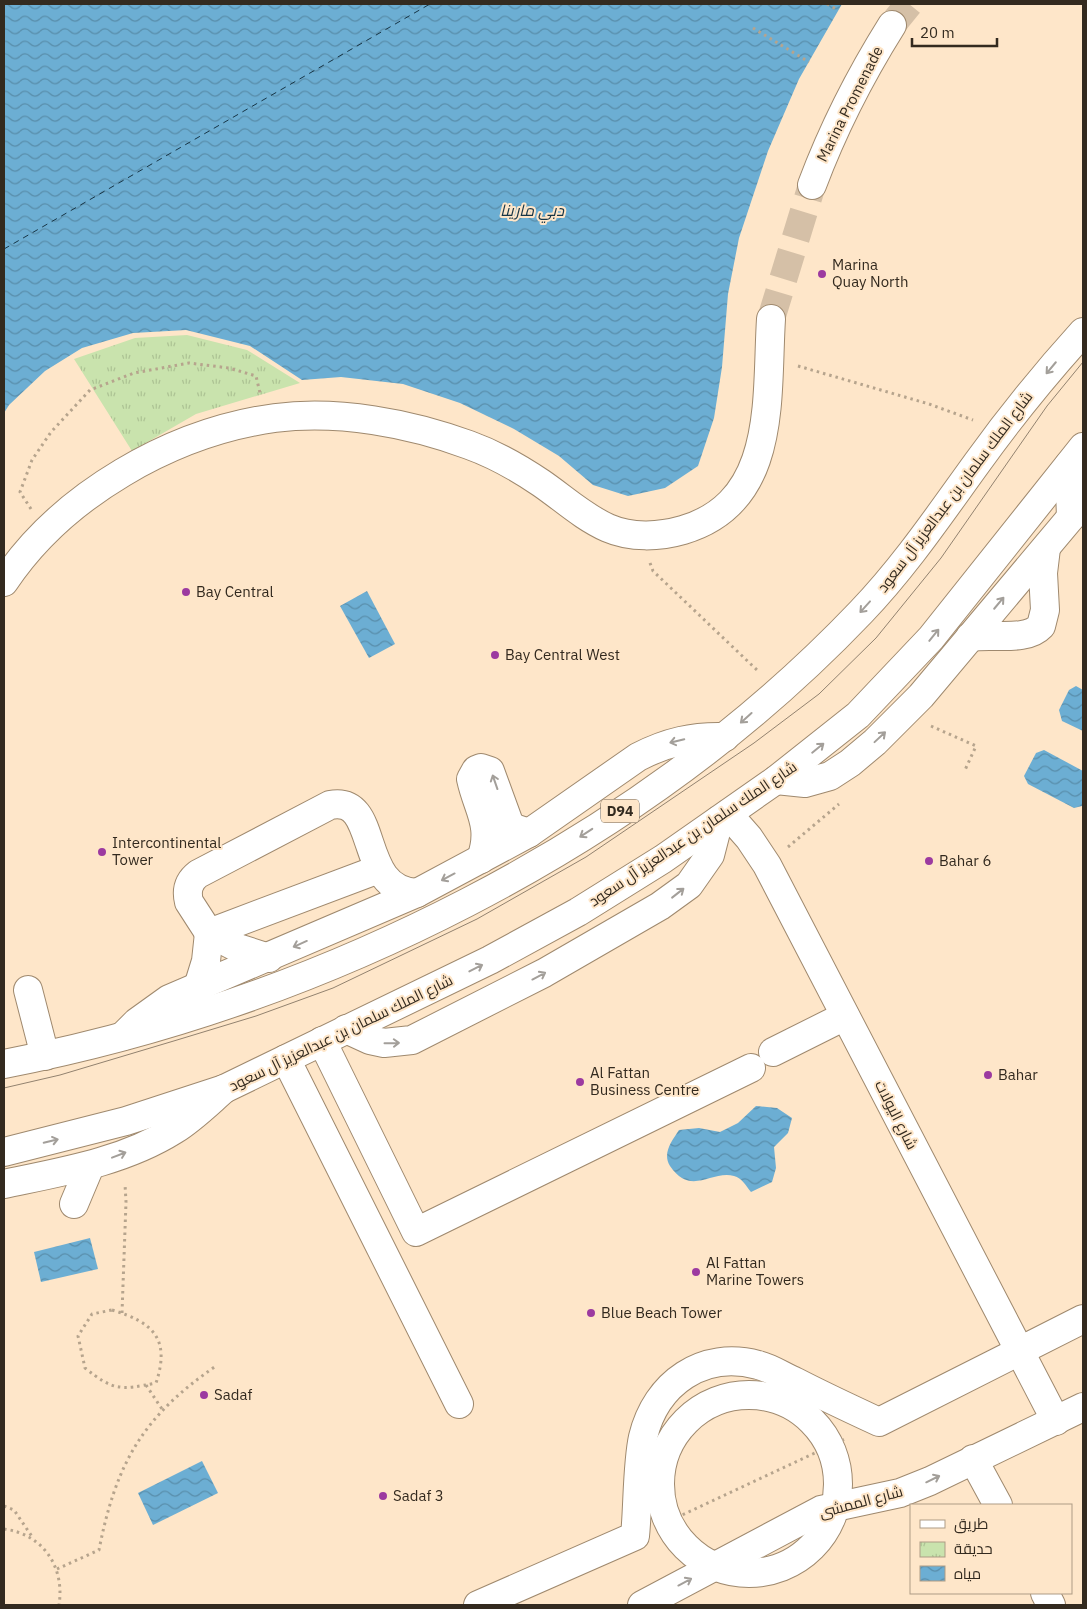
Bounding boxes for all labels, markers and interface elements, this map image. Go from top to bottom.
scale bar [912,15,997,47]
text: 20 m [920,23,955,42]
street label: Marina Promenade [812,43,887,165]
water label: دبي مارينا [500,200,565,223]
place label: Marina Quay North [832,255,908,291]
marker: Marina Quay North [816,268,828,280]
one-way arrow [1045,362,1056,375]
street label: شارع الملك سلمان بن عبدالعزيز آل سعود [873,388,1038,597]
place label: Bay Central [196,582,274,601]
marker: Bay Central [180,586,192,598]
one-way arrow [994,596,1005,609]
one-way arrow [859,601,871,614]
one-way arrow [929,628,940,641]
place label: Bay Central West [505,645,620,664]
marker: Bay Central West [489,649,501,661]
one-way arrow [740,712,753,723]
one-way arrow [874,731,886,743]
one-way arrow [669,737,685,746]
one-way arrow [812,742,825,753]
street label: شارع الملك سلمان بن عبدالعزيز آل سعود [585,757,801,912]
one-way arrow [490,775,499,790]
road number: D94 [601,799,639,822]
one-way arrow [580,828,594,838]
place label: Intercontinental Tower [112,833,221,869]
marker: Intercontinental Tower [96,846,108,858]
place label: Bahar 6 [939,851,991,870]
marker: Bahar 6 [923,855,935,867]
one-way arrow [440,872,455,882]
one-way arrow [672,888,685,899]
one-way arrow [293,940,308,950]
one-way arrow [468,963,483,972]
street label: شارع الملك سلمان بن عبدالعزيز آل سعود [226,970,457,1097]
one-way arrow [531,971,546,981]
one-way arrow [384,1038,400,1048]
place label: Al Fattan Business Centre [590,1063,699,1099]
place label: Bahar [998,1065,1038,1084]
marker: Bahar [982,1069,994,1081]
marker: Al Fattan Business Centre [574,1076,586,1088]
street label: شارع اليولات [869,1077,922,1154]
one-way arrow [43,1136,59,1145]
one-way arrow [110,1150,126,1159]
place label: Al Fattan Marine Towers [706,1253,804,1289]
marker: Al Fattan Marine Towers [690,1266,702,1278]
place label: Blue Beach Tower [601,1303,722,1322]
marker: Blue Beach Tower [585,1307,597,1319]
place label: Sadaf [214,1385,252,1404]
marker: Sadaf [198,1389,210,1401]
one-way arrow [926,1474,941,1484]
street label: شارع الممشى [817,1481,905,1524]
place label: Sadaf 3 [393,1486,444,1505]
marker: Sadaf 3 [377,1490,389,1502]
legend [910,1504,1072,1594]
text: طريق [954,1514,988,1534]
text: حديقة [954,1539,993,1558]
text: مياه [954,1564,981,1583]
one-way arrow [678,1577,693,1587]

